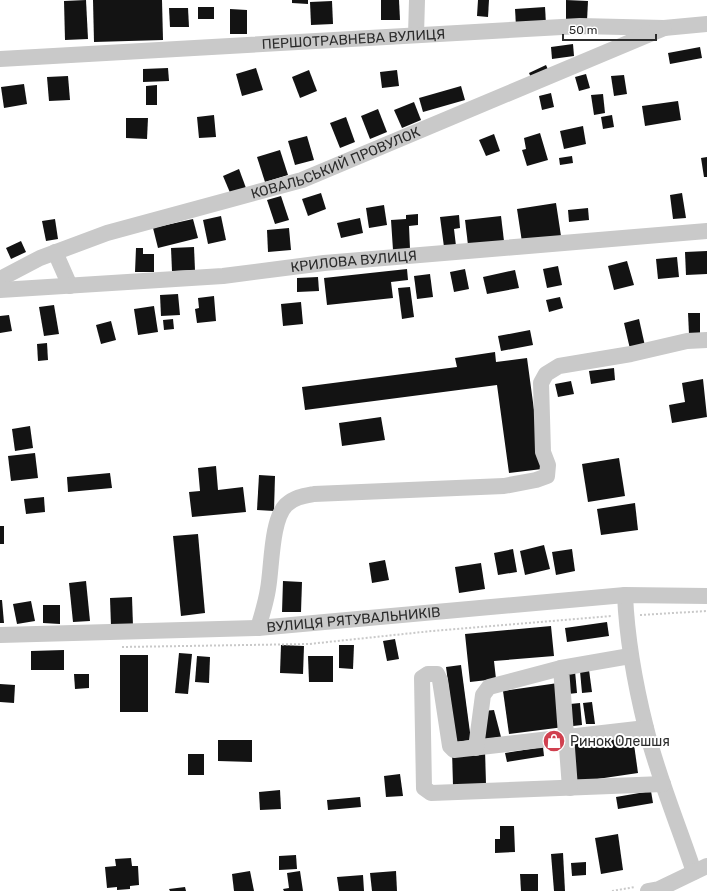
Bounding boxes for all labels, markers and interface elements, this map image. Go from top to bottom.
scale bar [563,16,656,42]
text: 50 m [569,23,597,37]
street label: ПЕРШОТРАВНЕВА ВУЛИЦЯ [261,26,446,53]
street label: КОВАЛЬСЬКИЙ ПРОВУЛОК [249,123,423,203]
street label: КРИЛОВА ВУЛИЦЯ [290,247,418,276]
street label: ВУЛИЦЯ РЯТУВАЛЬНИКІВ [266,604,441,636]
shop icon: Ринок Олешшя [541,728,567,754]
place label: Ринок Олешшя [570,733,670,750]

